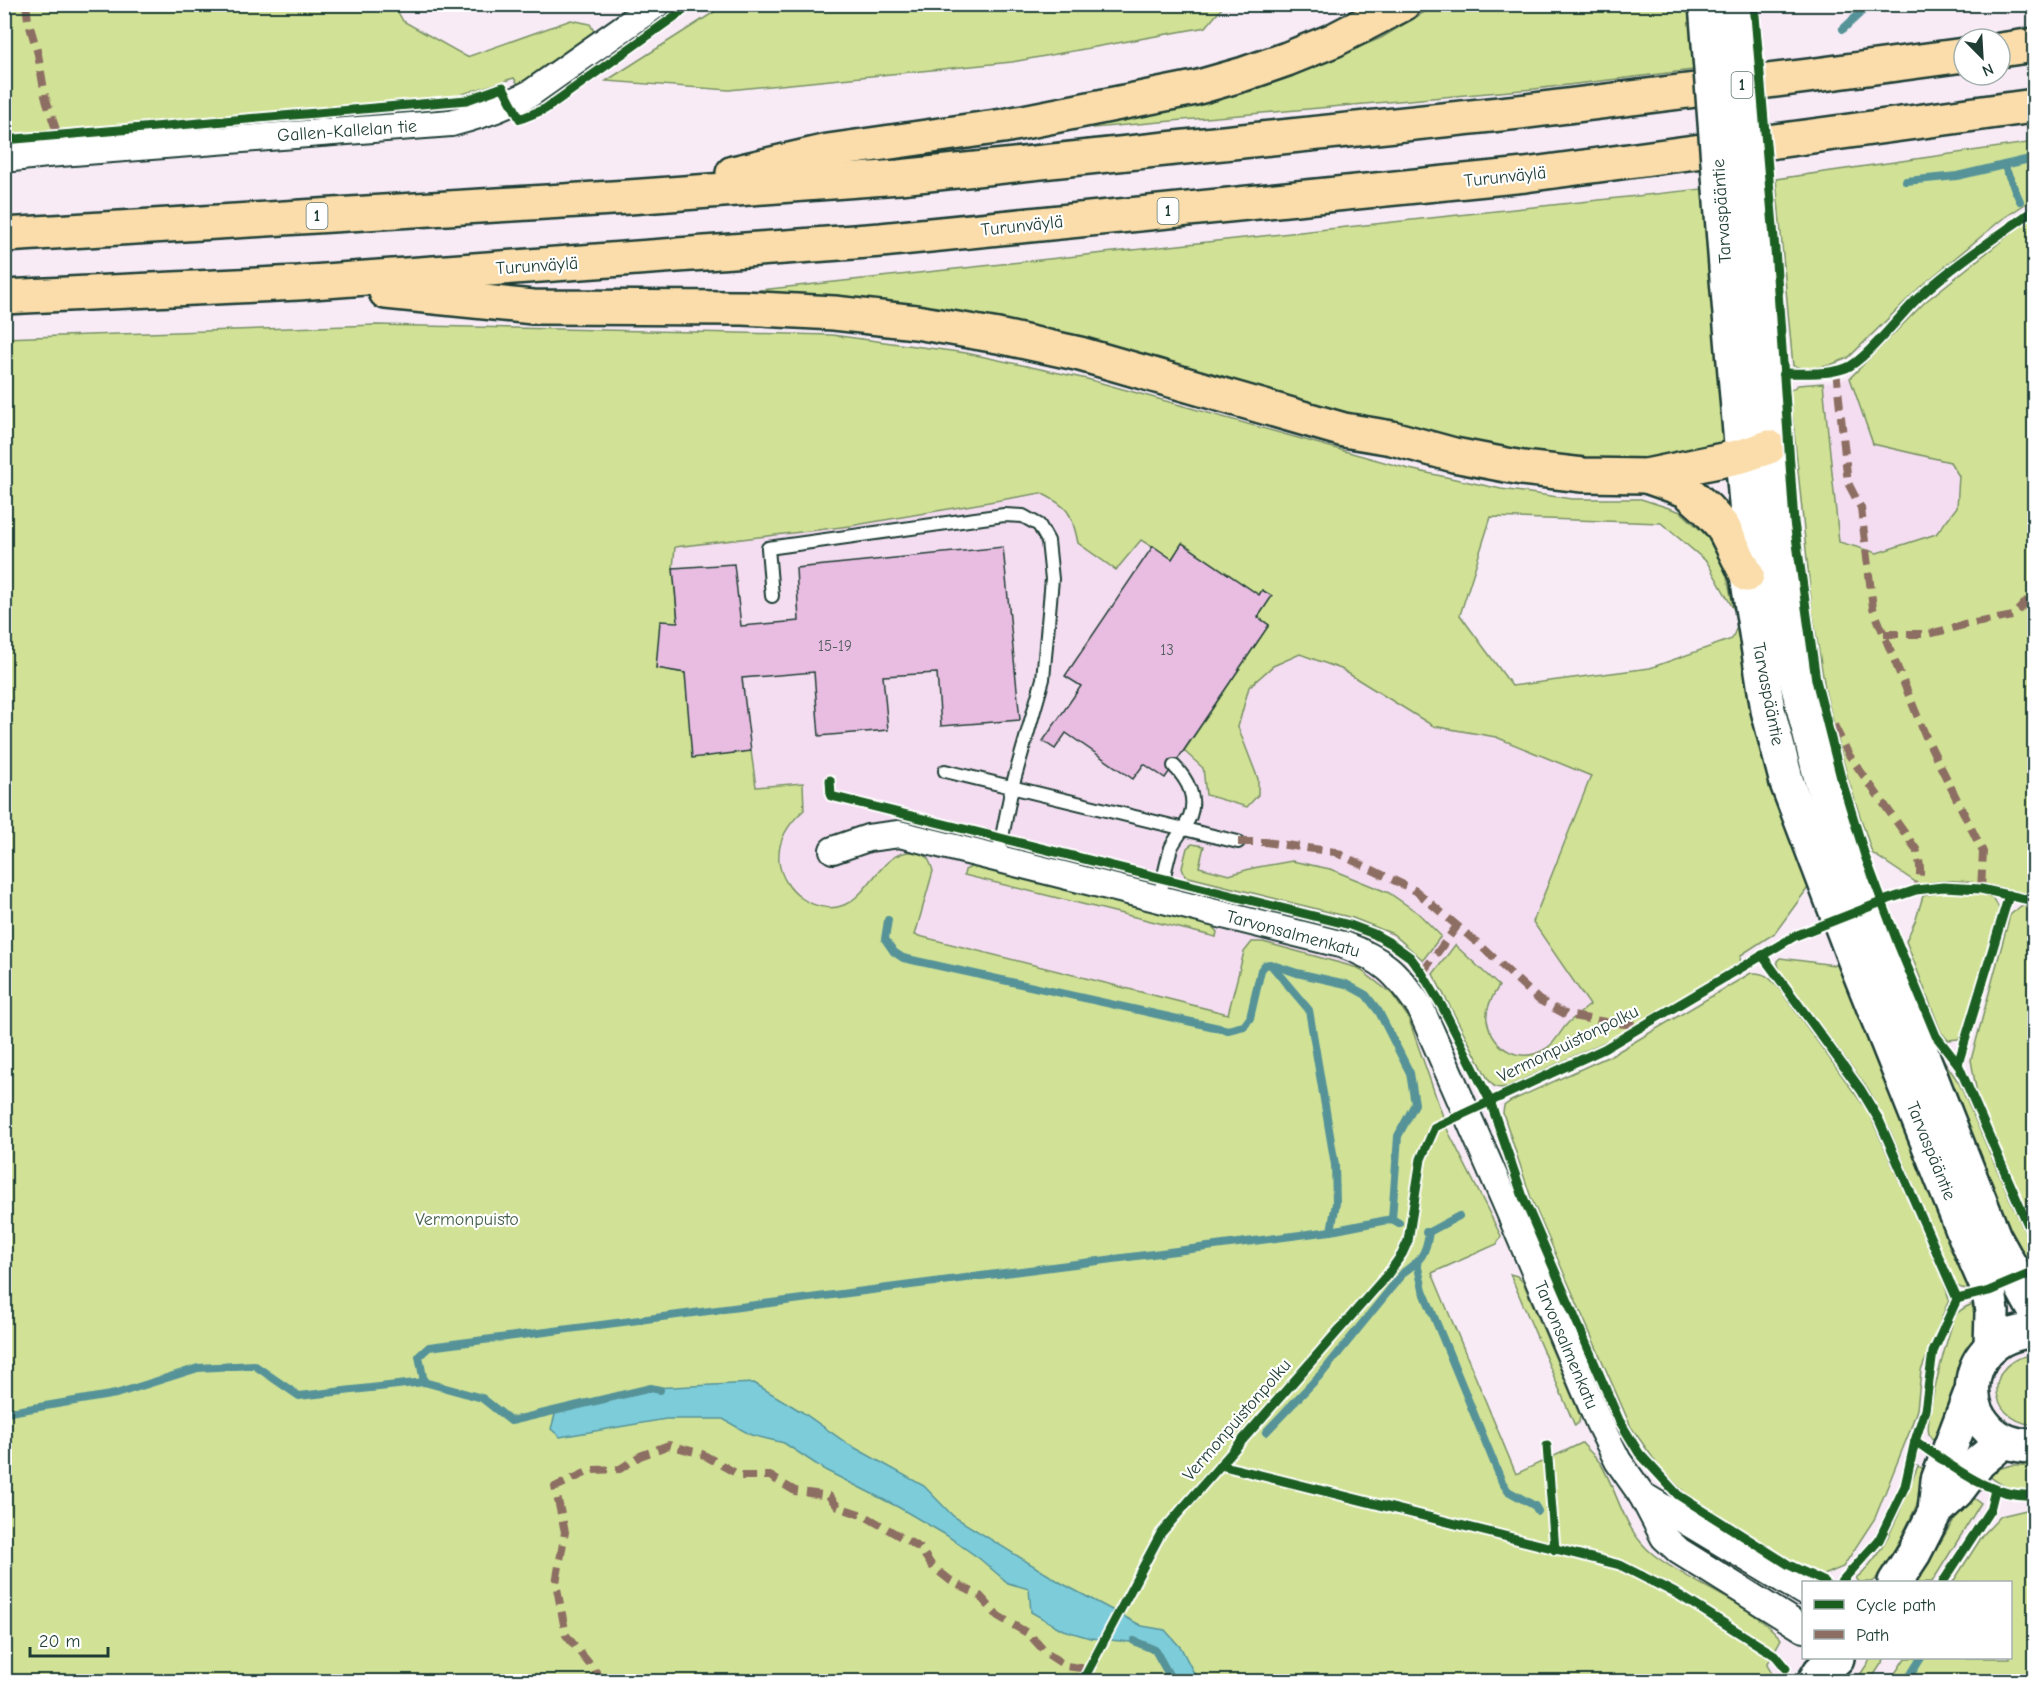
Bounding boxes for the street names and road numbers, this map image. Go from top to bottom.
road number: 1 [1732,72,1752,98]
street label: Gallen-Kallelan tie [276,116,418,146]
street label: Tarvaspääntie [1708,158,1736,264]
street label: Turunväylä [1463,162,1547,192]
road number: 1 [1158,198,1178,224]
road number: 1 [306,203,328,229]
street label: Turunväylä [980,211,1064,241]
street label: Turunväylä [495,253,579,279]
street label: Tarvaspääntie [1748,641,1788,747]
street label: Tarvonsalmenkatu [1224,906,1362,962]
street label: Vermonpuistonpolku [1494,1001,1642,1087]
street label: Tarvaspääntie [1902,1099,1960,1203]
street label: Tarvonsalmenkatu [1530,1278,1602,1412]
street label: Vermonpuistonpolku [1178,1355,1296,1485]

